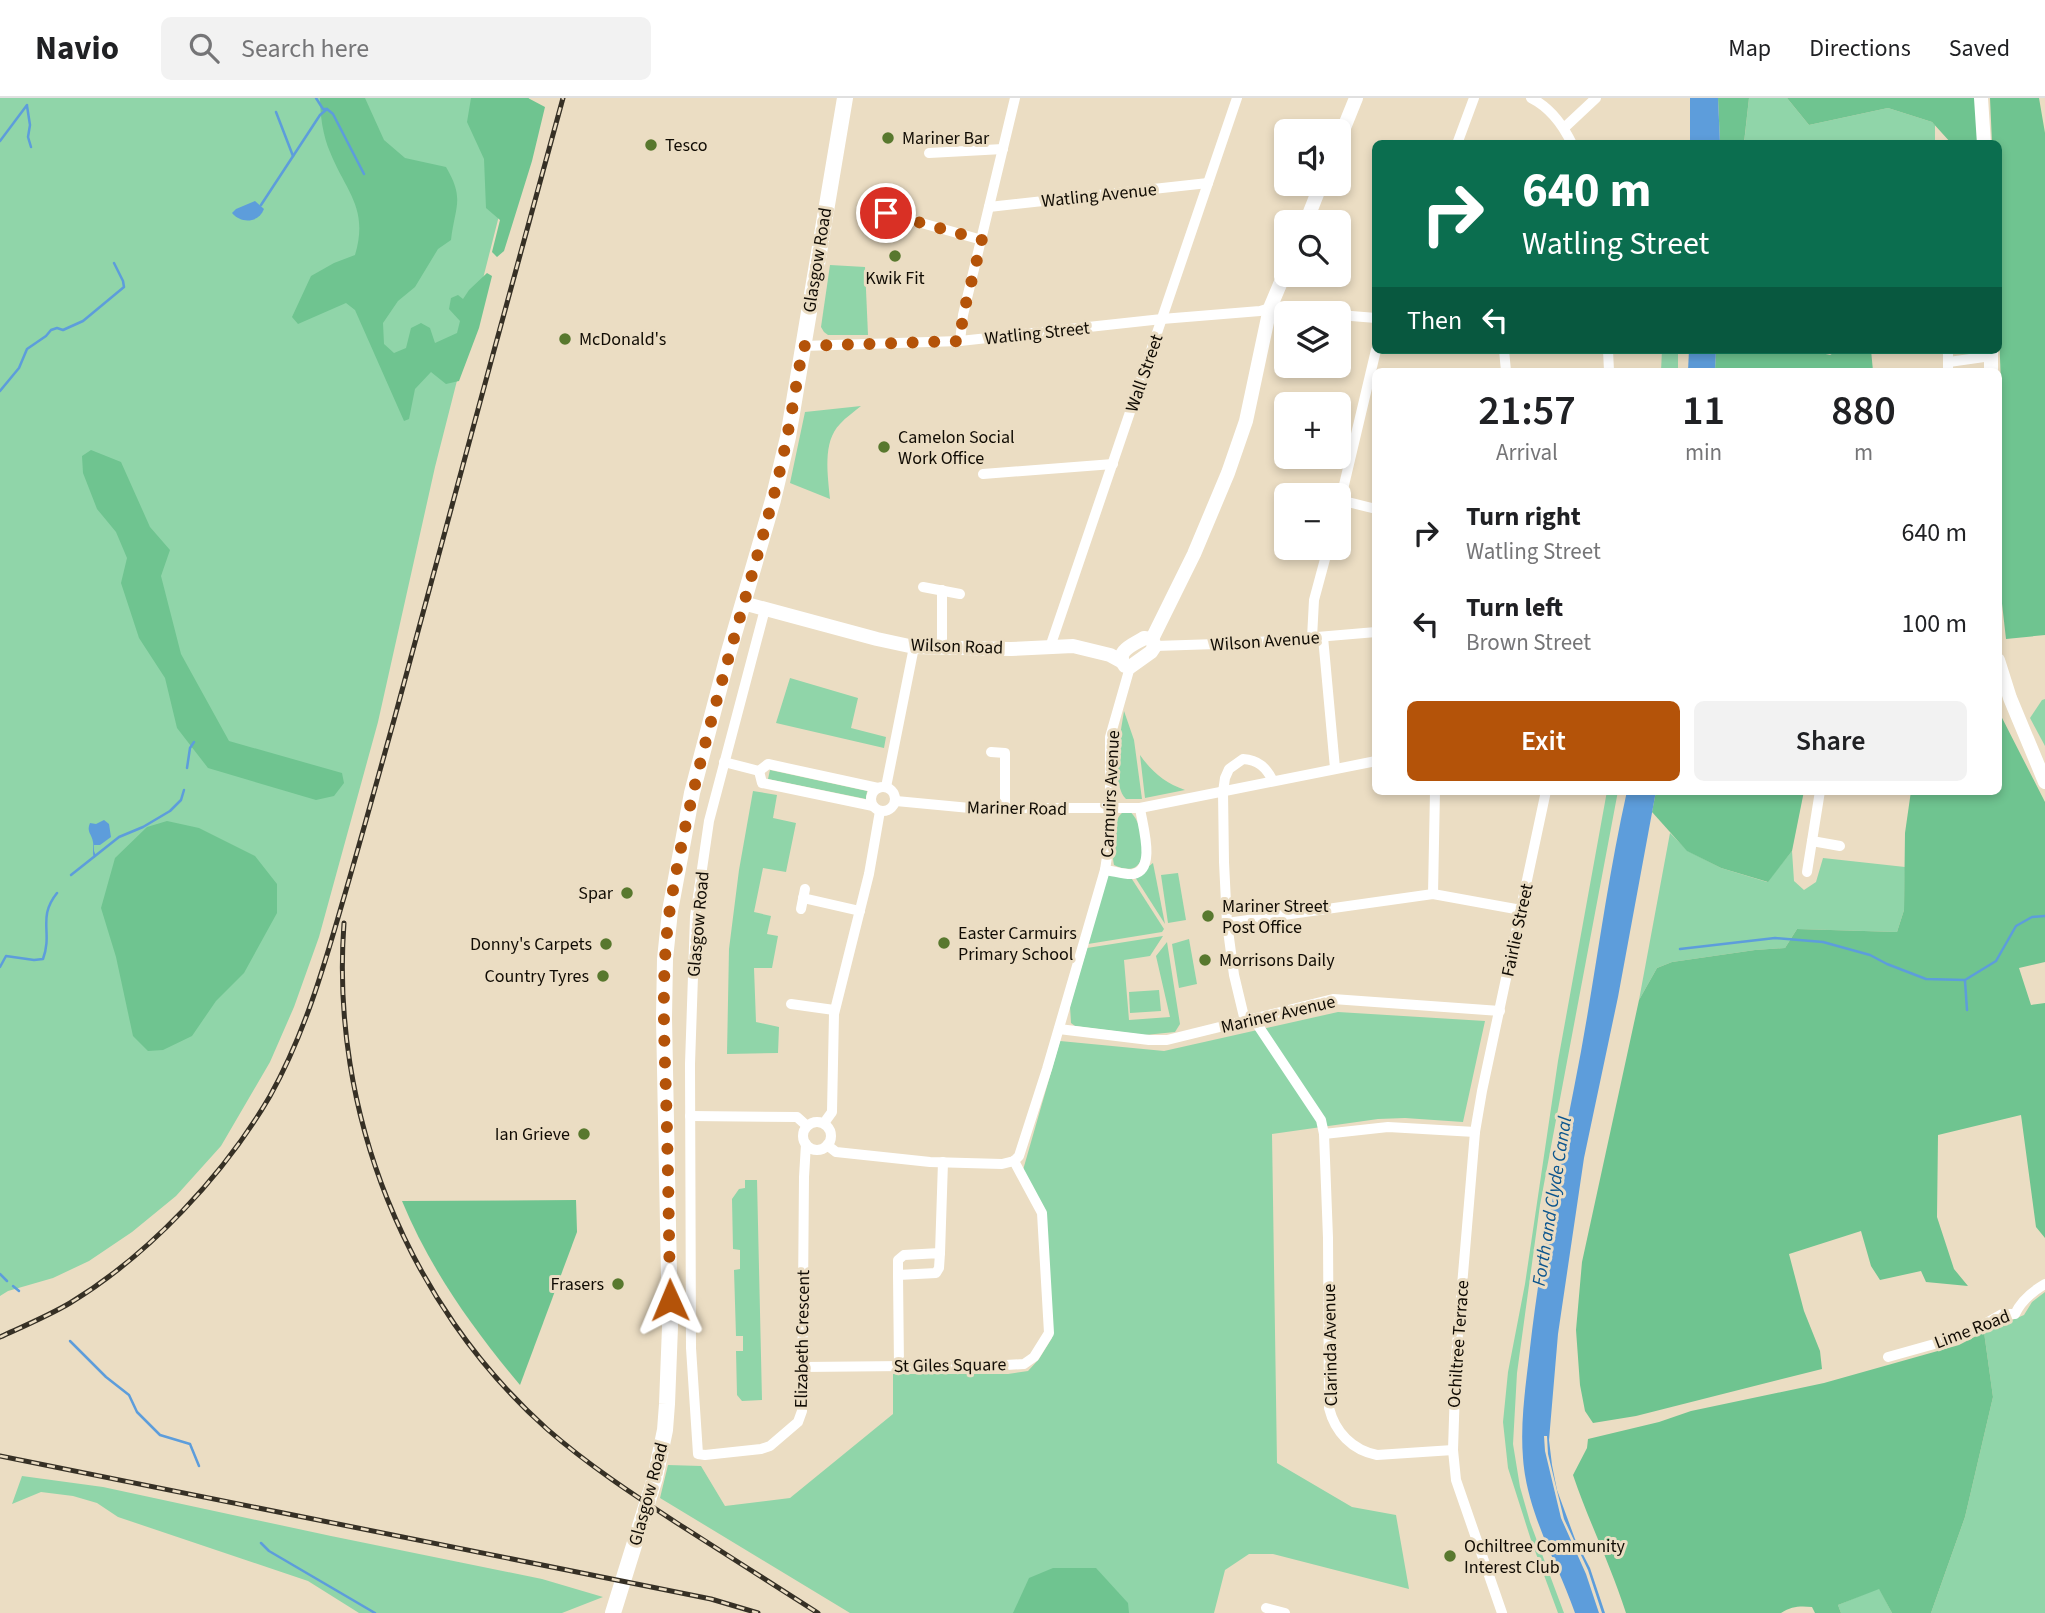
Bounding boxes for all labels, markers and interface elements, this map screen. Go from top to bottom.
search box [161,17,651,80]
text: Navio [35,25,119,72]
icon: search [185,29,223,67]
text: Search here [241,30,369,67]
text: Map [1728,31,1771,66]
text: Directions [1809,31,1911,66]
text: Saved [1949,31,2010,66]
map controls [1274,119,1351,560]
button: sound [1274,119,1351,196]
place label: Mariner Bar [902,126,990,151]
marker: Mariner Bar [880,130,896,146]
place label: Tesco [665,133,708,158]
marker: Tesco [643,137,659,153]
text: 640 m [1522,156,1651,226]
icon: right [1407,168,1498,259]
street label: Watling Avenue [1040,177,1158,214]
pin [856,183,916,243]
icon: arrive [867,194,905,232]
street label: Glasgow Road [797,206,838,314]
button: search [1274,210,1351,287]
text: Watling Street [1522,221,1709,267]
marker: Kwik Fit [887,248,903,264]
place label: Kwik Fit [865,266,925,291]
button: layers [1274,301,1351,378]
icon: left [1476,301,1514,339]
text: Then [1407,302,1462,339]
street label: Watling Street [983,316,1091,351]
place label: McDonald's [579,327,666,352]
marker: McDonald's [557,331,573,347]
street label: Wall Street [1119,331,1169,415]
text: 21:57 [1478,381,1576,441]
text: 11 [1682,381,1725,441]
text: 880 [1831,381,1896,441]
button: + [1274,392,1351,469]
place label: Camelon Social Work Office [898,425,1015,471]
text: Arrival [1496,436,1558,469]
text: min [1685,436,1722,469]
text: m [1854,436,1873,469]
marker: Camelon Social Work Office [876,439,892,455]
button: − [1274,483,1351,560]
text: Turn right [1466,498,1581,535]
icon: right [1407,514,1445,552]
text: 640 m [1901,514,1967,551]
text: Watling Street [1466,535,1601,568]
text: Turn left [1466,589,1563,626]
icon: left [1407,605,1445,643]
text: 100 m [1901,605,1967,642]
street label: Wilson Avenue [1210,625,1321,658]
text: Brown Street [1466,626,1591,659]
street label: Wilson Road [910,632,1004,661]
button: Exit [1407,701,1680,781]
button: Share [1694,701,1967,781]
street label: Carmuirs Avenue [1095,730,1126,858]
street label: Mariner Road [967,795,1067,822]
street label: Glasgow Road [681,870,716,978]
place label: Spar [578,881,614,906]
street label: Fairlie Street [1495,881,1540,979]
marker: Spar [619,885,635,901]
place label: Mariner Street Post Office [1222,894,1329,940]
marker: Mariner Street Post Office [1200,908,1216,924]
place label: Easter Carmuirs Primary School [958,921,1077,967]
place label: Donny's Carpets [470,932,592,957]
marker: Easter Carmuirs Primary School [936,935,952,951]
marker: Donny's Carpets [598,936,614,952]
place label: Morrisons Daily [1219,948,1335,973]
marker: Morrisons Daily [1197,952,1213,968]
place label: Country Tyres [485,964,589,989]
marker: Country Tyres [595,968,611,984]
street label: Mariner Avenue [1218,989,1338,1040]
water label: Forth and Clyde Canal [1526,1114,1579,1288]
place label: Ian Grieve [495,1122,570,1147]
marker: Ian Grieve [576,1126,592,1142]
position arrow [633,1263,707,1337]
street label: Elizabeth Crescent [789,1270,816,1408]
place label: Frasers [550,1272,604,1297]
marker: Frasers [610,1276,626,1292]
street label: Ochiltree Terrace [1442,1279,1475,1409]
street label: Clarinda Avenue [1317,1283,1344,1407]
street label: Lime Road [1931,1304,2014,1355]
street label: St Giles Square [894,1352,1007,1379]
street label: Glasgow Road [623,1440,674,1549]
place label: Ochiltree Community Interest Club [1464,1534,1626,1580]
marker: Ochiltree Community Interest Club [1442,1548,1458,1564]

